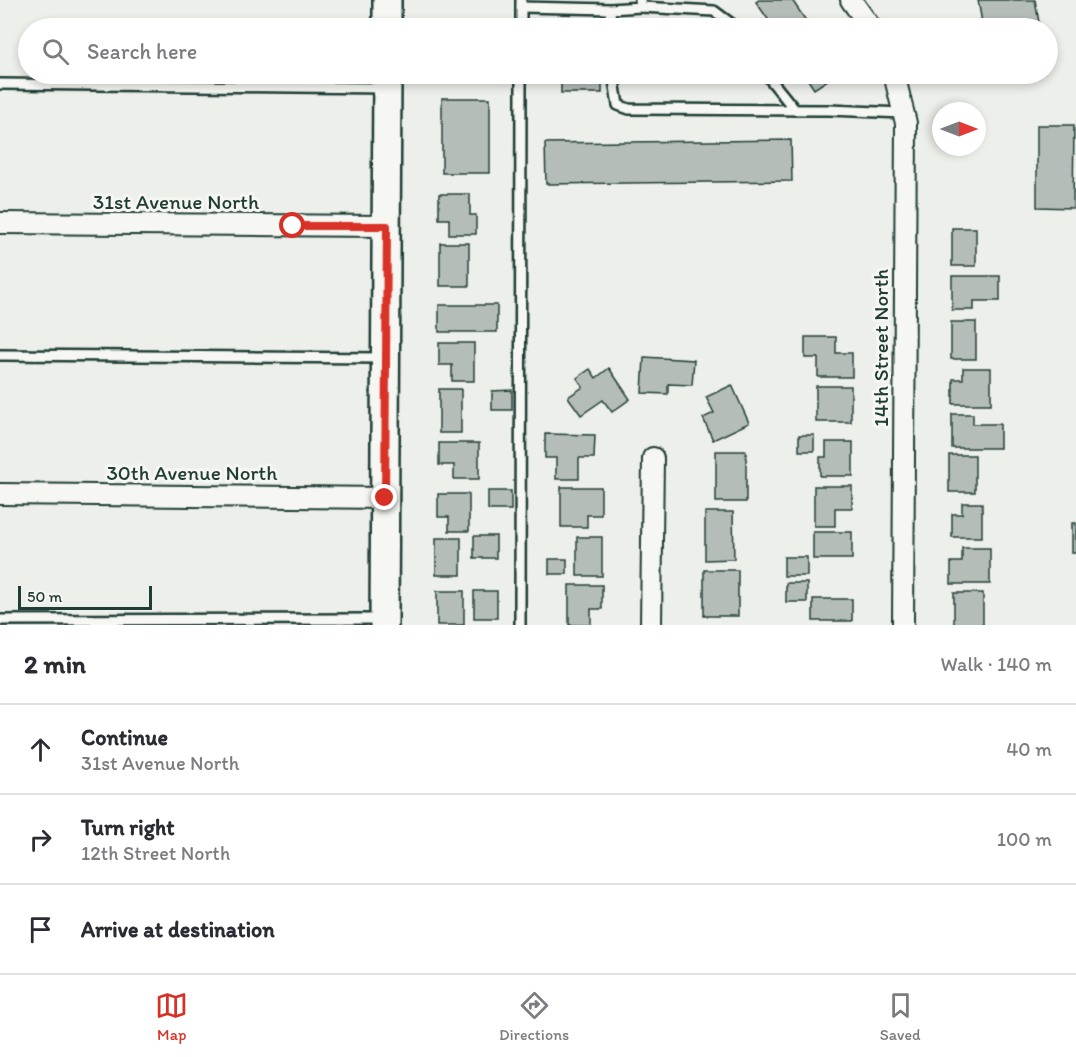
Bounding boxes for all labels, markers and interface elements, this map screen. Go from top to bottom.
search box [18,18,1058,84]
icon: search [39,35,72,68]
text: Search here [87,38,197,65]
north arrow [932,102,986,156]
street label: 31st Avenue North [93,189,260,214]
route start [279,212,305,238]
street label: 14th Street North [868,269,893,427]
street label: 30th Avenue North [106,460,278,485]
route end [371,484,397,510]
scale bar [18,583,152,610]
text: 50 m [27,587,62,606]
text: 2 min [24,648,86,680]
text: Walk · 140 m [941,652,1052,676]
text: Continue [81,724,168,751]
icon: ahead [24,733,57,766]
text: 40 m [1006,737,1052,761]
text: 31st Avenue North [81,751,240,775]
text: Turn right [81,814,175,841]
icon: right [24,823,57,856]
text: 100 m [997,827,1052,851]
text: 12th Street North [81,841,230,865]
icon: arrive [24,913,57,946]
text: Arrive at destination [81,916,275,943]
tab: Map [155,989,188,1044]
tab: Directions [499,989,569,1044]
tab: Saved [880,989,921,1044]

